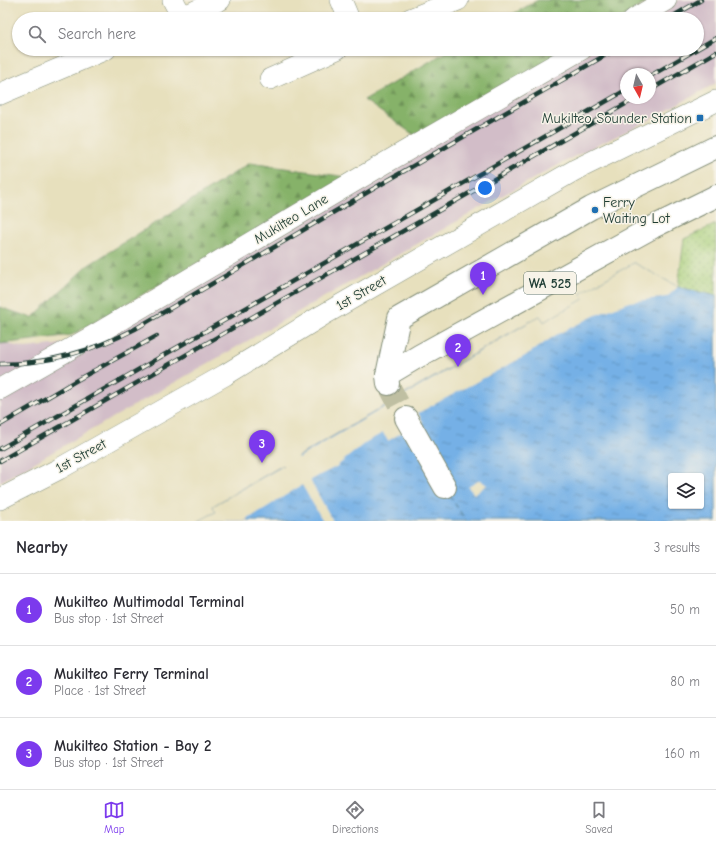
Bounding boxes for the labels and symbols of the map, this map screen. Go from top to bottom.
north arrow [620,68,656,104]
place label: Mukilteo Sounder Station [542,110,692,127]
marker: Mukilteo Sounder Station [695,113,705,123]
your location [475,178,495,198]
street label: Mukilteo Lane [251,190,331,248]
place label: Ferry Waiting Lot [603,194,671,227]
marker: Ferry Waiting Lot [590,205,600,215]
pin: 1 [470,262,496,295]
street label: 1st Street [333,271,390,314]
road number: WA 525 [524,272,576,294]
pin: 2 [445,334,471,367]
pin: 3 [249,430,275,463]
street label: 1st Street [53,435,110,477]

